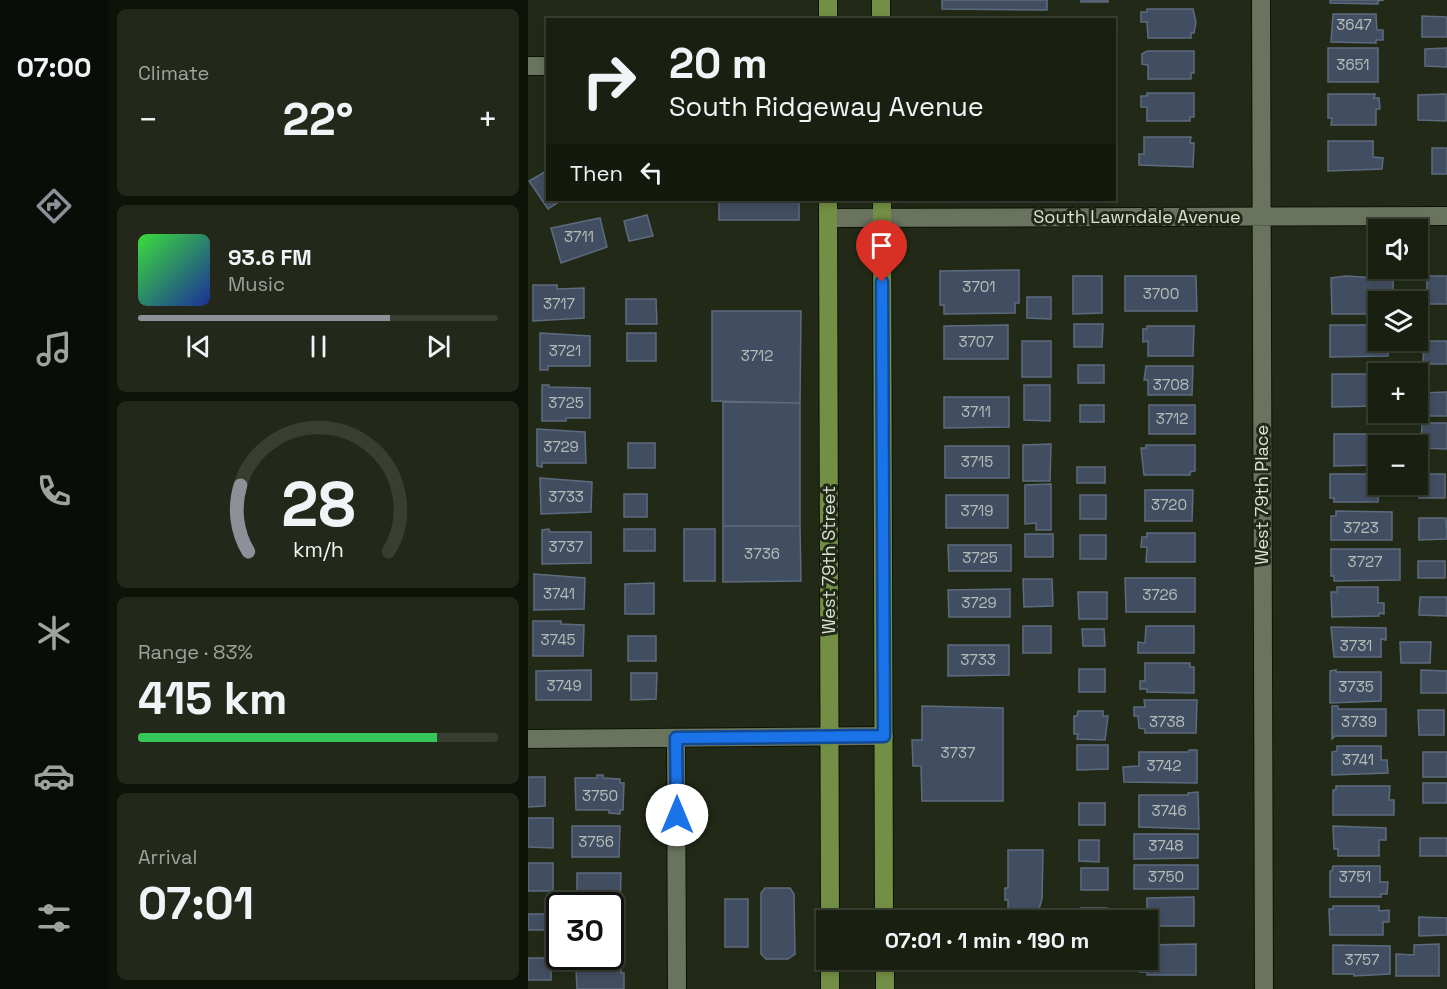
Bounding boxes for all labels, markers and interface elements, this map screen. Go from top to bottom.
house number: 3647 [1336,15,1372,34]
text: 20 m [669,37,768,90]
icon: right [570,42,648,120]
text: 07:00 [17,50,91,85]
house number: 3651 [1336,55,1370,74]
text: Climate [138,60,209,86]
text: South Ridgeway Avenue [669,89,984,124]
text: 22° [282,91,354,148]
text: − [138,99,158,141]
text: + [478,99,498,141]
icon: left [635,156,668,189]
text: Then [570,159,623,187]
icon: directions [33,185,75,227]
street label: South Lawndale Avenue [1033,205,1241,228]
map controls [1368,219,1428,495]
button: sound [1368,219,1428,279]
pin [856,220,907,282]
house number: 3711 [564,227,594,246]
icon: arrive [865,229,898,262]
text: 93.6 FM [228,243,312,271]
text: Music [228,271,285,297]
house number: 3701 [962,277,996,296]
house number: 3700 [1143,284,1179,303]
button: layers [1368,291,1428,351]
house number: 3717 [543,294,575,313]
icon: music [33,328,75,370]
icon: previous [182,330,215,363]
icon: pause [302,330,335,363]
icon: next [422,330,455,363]
house number: 3707 [958,332,994,351]
house number: 3721 [549,341,581,360]
house number: 3712 [741,346,773,365]
button: + [1368,363,1428,423]
house number: 3708 [1153,375,1189,394]
house number: 3725 [548,393,584,412]
house number: 3711 [961,402,991,421]
house number: 3712 [1156,409,1188,428]
street label: West 79th Place [1250,425,1273,565]
button: − [1368,435,1428,495]
house number: 3729 [543,437,579,456]
house number: 3715 [961,452,993,471]
text: 28 [281,465,355,544]
icon: phone [33,470,75,512]
street label: West 79th Street [817,486,840,634]
house number: 3733 [548,487,584,506]
house number: 3720 [1151,495,1187,514]
house number: 3719 [961,501,993,520]
house number: 3723 [1343,518,1379,537]
text: km/h [292,536,344,563]
house number: 3737 [548,537,584,556]
house number: 3736 [744,544,780,563]
house number: 3725 [962,548,998,567]
house number: 3727 [1348,552,1382,571]
house number: 3741 [543,584,575,603]
house number: 3726 [1142,585,1178,604]
house number: 3729 [961,593,997,612]
icon: climate [33,612,75,654]
house number: 3745 [541,630,576,649]
house number: 3731 [1340,636,1372,655]
text: Range · 83% [138,639,253,665]
house number: 3733 [960,650,996,669]
text: 415 km [138,670,288,727]
house number: 3749 [546,676,582,695]
house number: 3735 [1338,677,1374,696]
house number: 3738 [1149,712,1185,731]
house number: 3739 [1341,712,1377,731]
house number: 3737 [940,743,976,762]
house number: 3741 [1342,750,1374,769]
icon: car [33,755,75,797]
house number: 3742 [1146,756,1182,775]
position arrow [645,783,709,847]
house number: 3750 [582,786,618,805]
house number: 3746 [1151,801,1187,820]
house number: 3756 [578,832,614,851]
house number: 3748 [1148,836,1184,855]
text: Arrival [138,844,197,870]
house number: 3750 [1148,867,1184,886]
house number: 3751 [1339,867,1371,886]
text: 07:01 [138,875,254,932]
speed limit sign: 30 [546,892,624,970]
icon: filters [33,897,75,939]
text: 07:01 · 1 min · 190 m [885,926,1089,954]
house number: 3757 [1345,950,1379,969]

